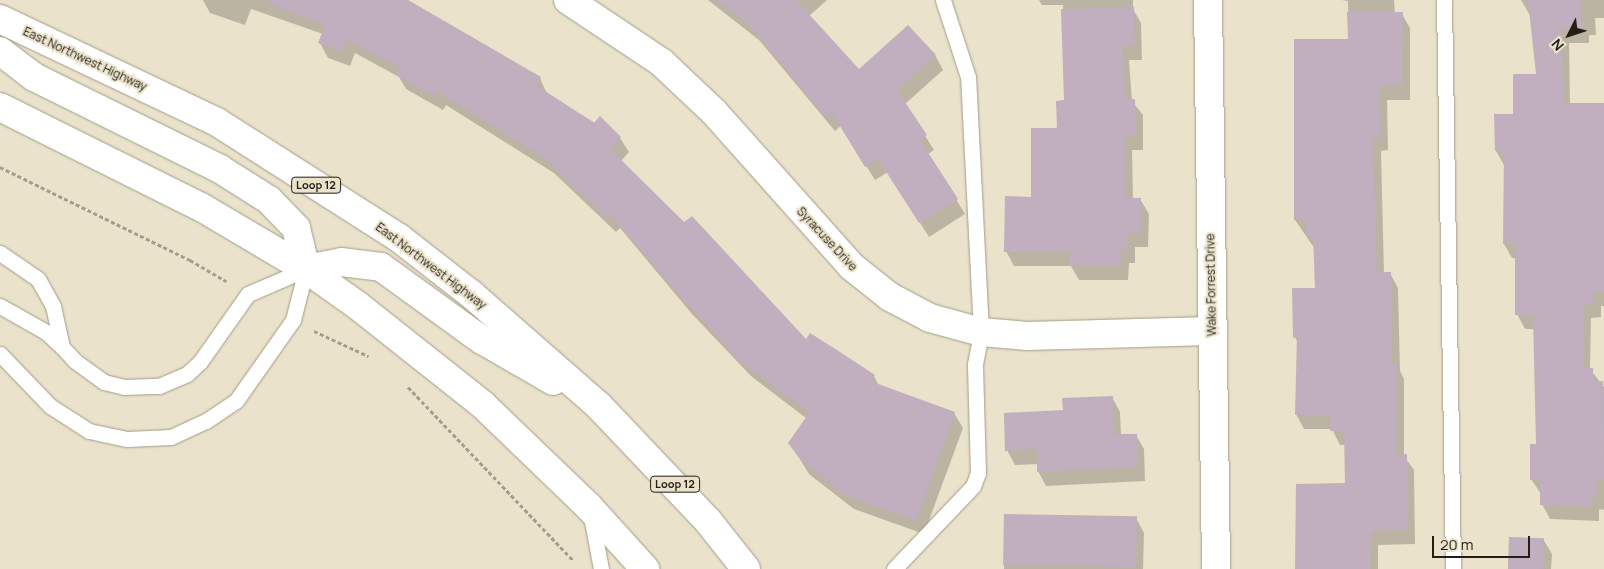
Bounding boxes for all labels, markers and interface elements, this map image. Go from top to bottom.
north arrow [1544,10,1594,60]
street label: East Northwest Highway [21,24,149,94]
text: N [1547,35,1568,55]
road number: Loop 12 [291,176,341,194]
street label: Syracuse Drive [794,204,860,274]
street label: East Northwest Highway [373,220,489,312]
street label: Wake Forrest Drive [1203,234,1219,336]
road number: Loop 12 [650,476,700,492]
scale bar [1434,526,1532,558]
text: 20 m [1440,534,1473,555]

